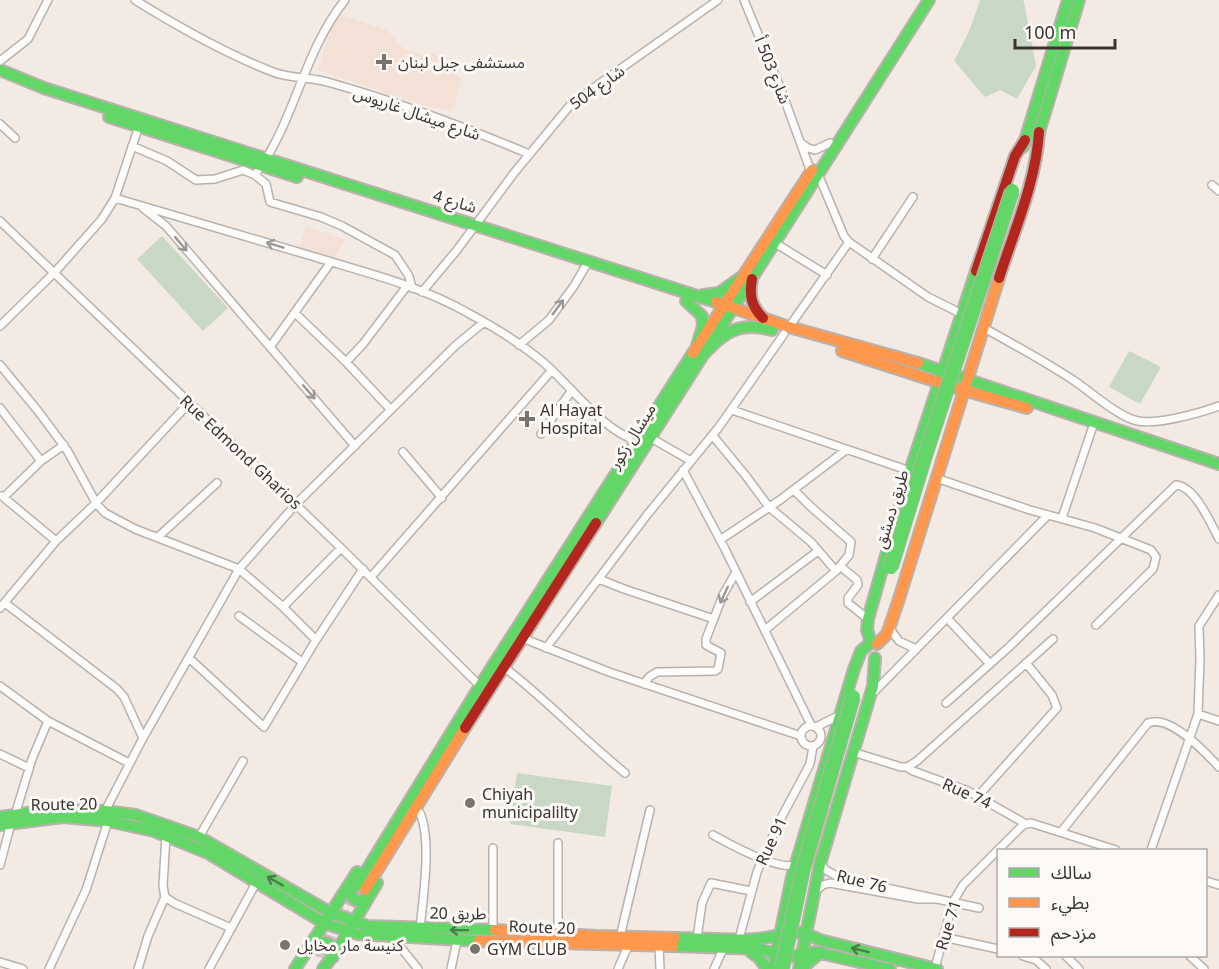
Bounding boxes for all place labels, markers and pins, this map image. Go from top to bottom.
place label: مستشفى جبل لبنان [398,51,525,73]
marker: مستشفى جبل لبنان [375,53,393,71]
place label: Al Hayat Hospital [540,399,602,439]
marker: Al Hayat Hospital [518,410,536,428]
place label: Chiyah municipalilty [482,783,579,823]
marker: Chiyah municipalilty [463,796,477,810]
place label: كنيسة مار مخايل [297,934,404,956]
marker: كنيسة مار مخايل [278,938,292,952]
place label: GYM CLUB [487,938,567,960]
marker: GYM CLUB [468,942,482,956]

